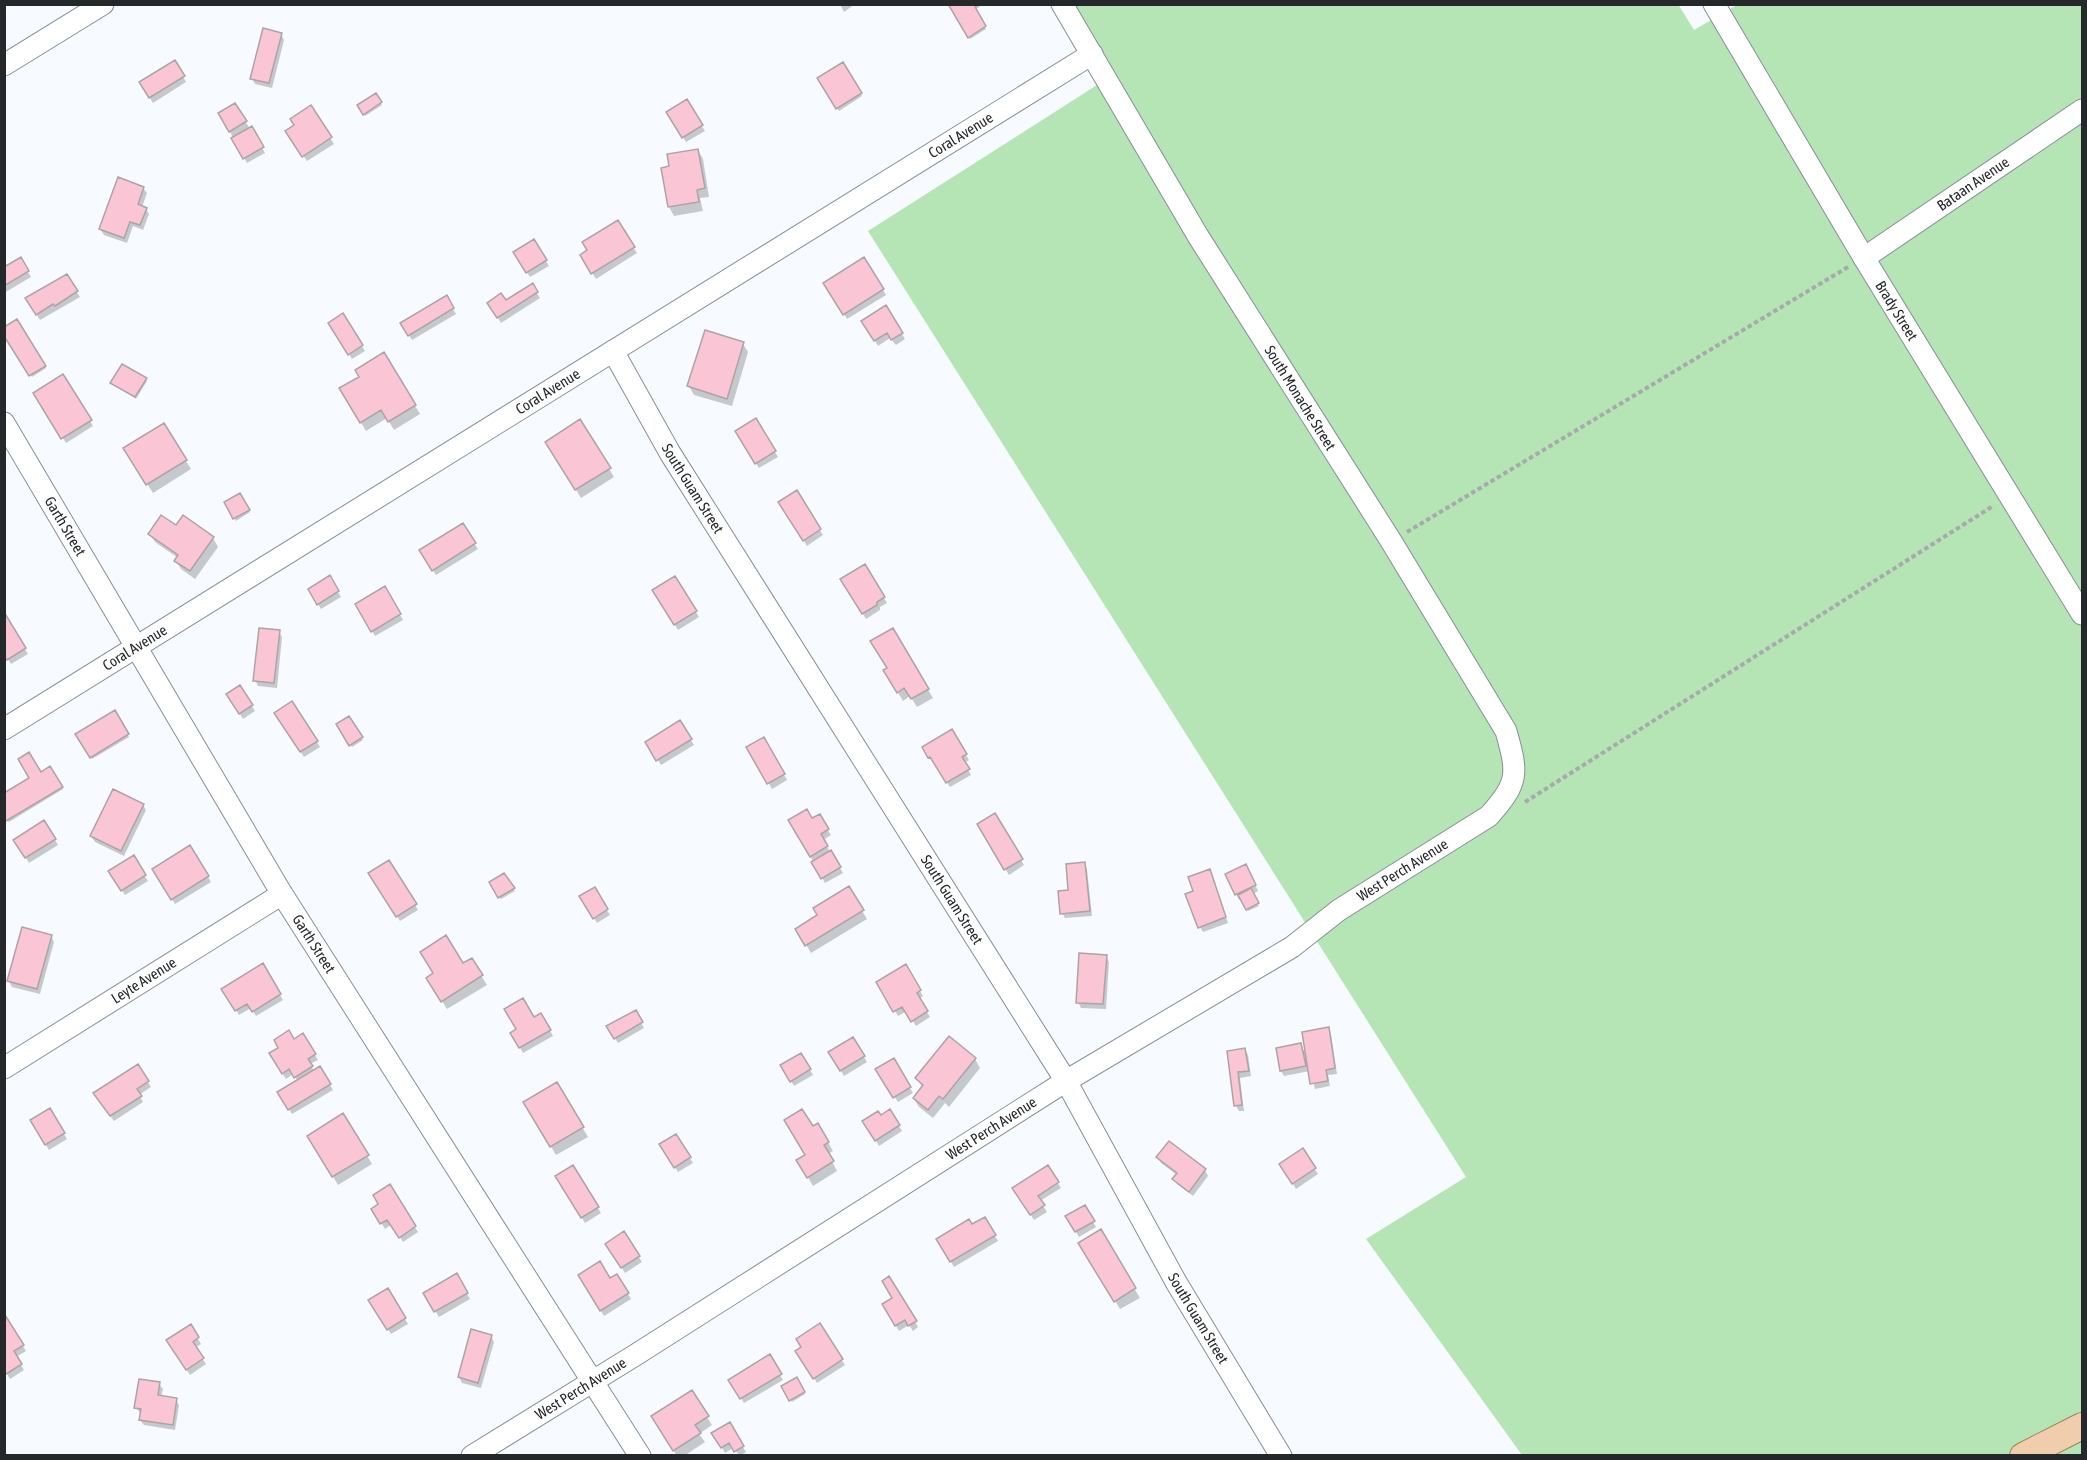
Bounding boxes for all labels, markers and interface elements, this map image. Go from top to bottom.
street label: Coral Avenue [925,109,996,161]
street label: Bataan Avenue [1934,153,2012,214]
street label: Brady Street [1872,278,1921,343]
street label: South Monache Street [1261,342,1339,453]
street label: Coral Avenue [512,365,583,418]
street label: South Guam Street [659,441,727,536]
street label: Garth Street [41,493,89,559]
street label: Coral Avenue [99,621,170,674]
street label: West Perch Avenue [1354,835,1451,905]
street label: South Guam Street [918,852,987,947]
street label: Garth Street [289,911,339,976]
street label: Leyte Avenue [108,953,179,1007]
street label: West Perch Avenue [943,1093,1040,1163]
street label: South Guam Street [1165,1270,1232,1366]
street label: West Perch Avenue [532,1354,629,1423]

